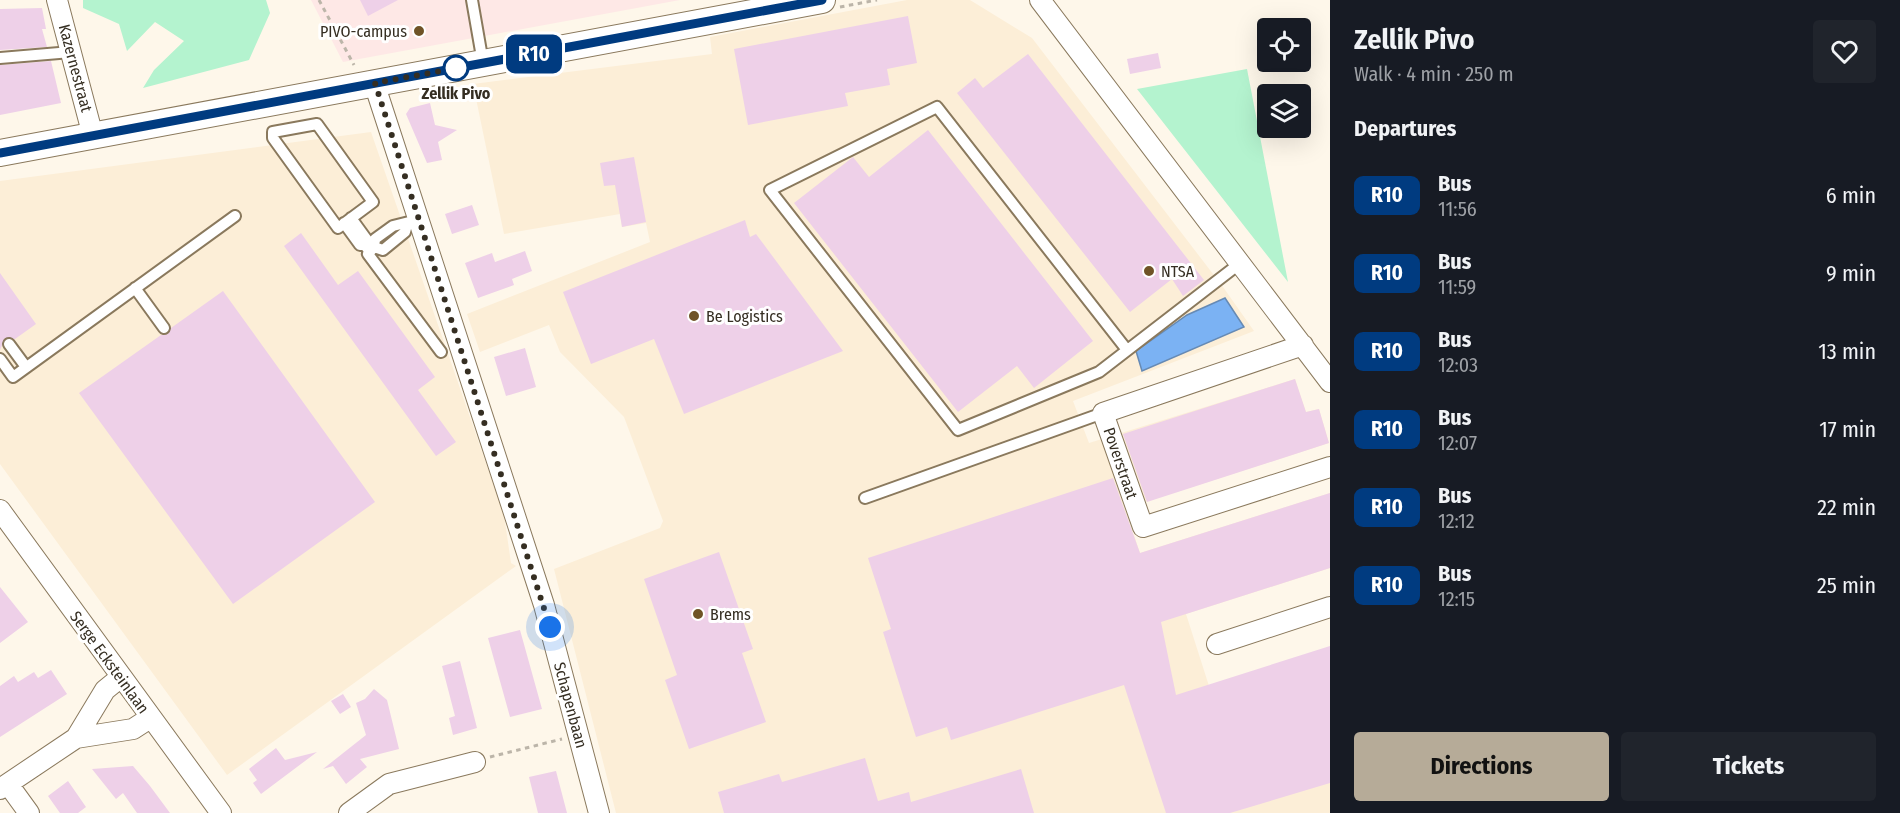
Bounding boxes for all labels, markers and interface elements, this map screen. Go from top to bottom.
map controls [1257,18,1311,138]
button: locate [1257,18,1311,72]
button: heart [1813,20,1876,83]
street label: Kazernestraat [55,22,97,115]
place label: PIVO-campus [320,22,407,41]
text: Zellik Pivo [1354,23,1474,56]
marker: PIVO-campus [412,24,426,38]
line badge: R10 [500,34,568,74]
text: R10 [518,41,550,67]
marker: Zellik Pivo [443,55,469,81]
text: Walk · 4 min · 250 m [1354,62,1514,86]
place label: Zellik Pivo [422,84,491,103]
button: layers [1257,84,1311,138]
text: Departures [1354,115,1456,142]
text: Bus [1438,170,1471,197]
text: R10 [1371,182,1403,208]
text: 6 min [1826,182,1876,209]
text: 11:56 [1438,197,1477,221]
text: Bus [1438,248,1471,275]
text: R10 [1371,260,1403,286]
text: 9 min [1826,260,1876,287]
place label: NTSA [1161,262,1195,281]
marker: NTSA [1142,264,1156,278]
text: 11:59 [1438,275,1476,299]
place label: Be Logistics [706,307,783,326]
marker: Be Logistics [687,309,701,323]
text: Bus [1438,326,1471,353]
text: R10 [1371,338,1403,364]
text: 13 min [1818,338,1876,365]
text: 12:03 [1438,353,1478,377]
text: Bus [1438,404,1471,431]
text: R10 [1371,416,1403,442]
text: 17 min [1819,416,1876,443]
street label: Poverstraat [1099,425,1142,502]
text: 12:07 [1438,431,1477,455]
text: Bus [1438,482,1471,509]
text: R10 [1371,494,1403,520]
text: 22 min [1817,494,1876,521]
text: 12:12 [1438,509,1475,533]
text: Bus [1438,560,1471,587]
text: R10 [1371,572,1403,598]
text: 25 min [1817,572,1876,599]
text: 12:15 [1438,587,1475,611]
place label: Brems [710,605,751,624]
street label: Serge Ecksteinlaan [66,607,153,717]
marker: Brems [691,607,705,621]
your location [535,612,565,642]
street label: Schapenbaan [550,660,591,750]
button: Directions [1354,732,1609,801]
button: Tickets [1621,732,1876,801]

